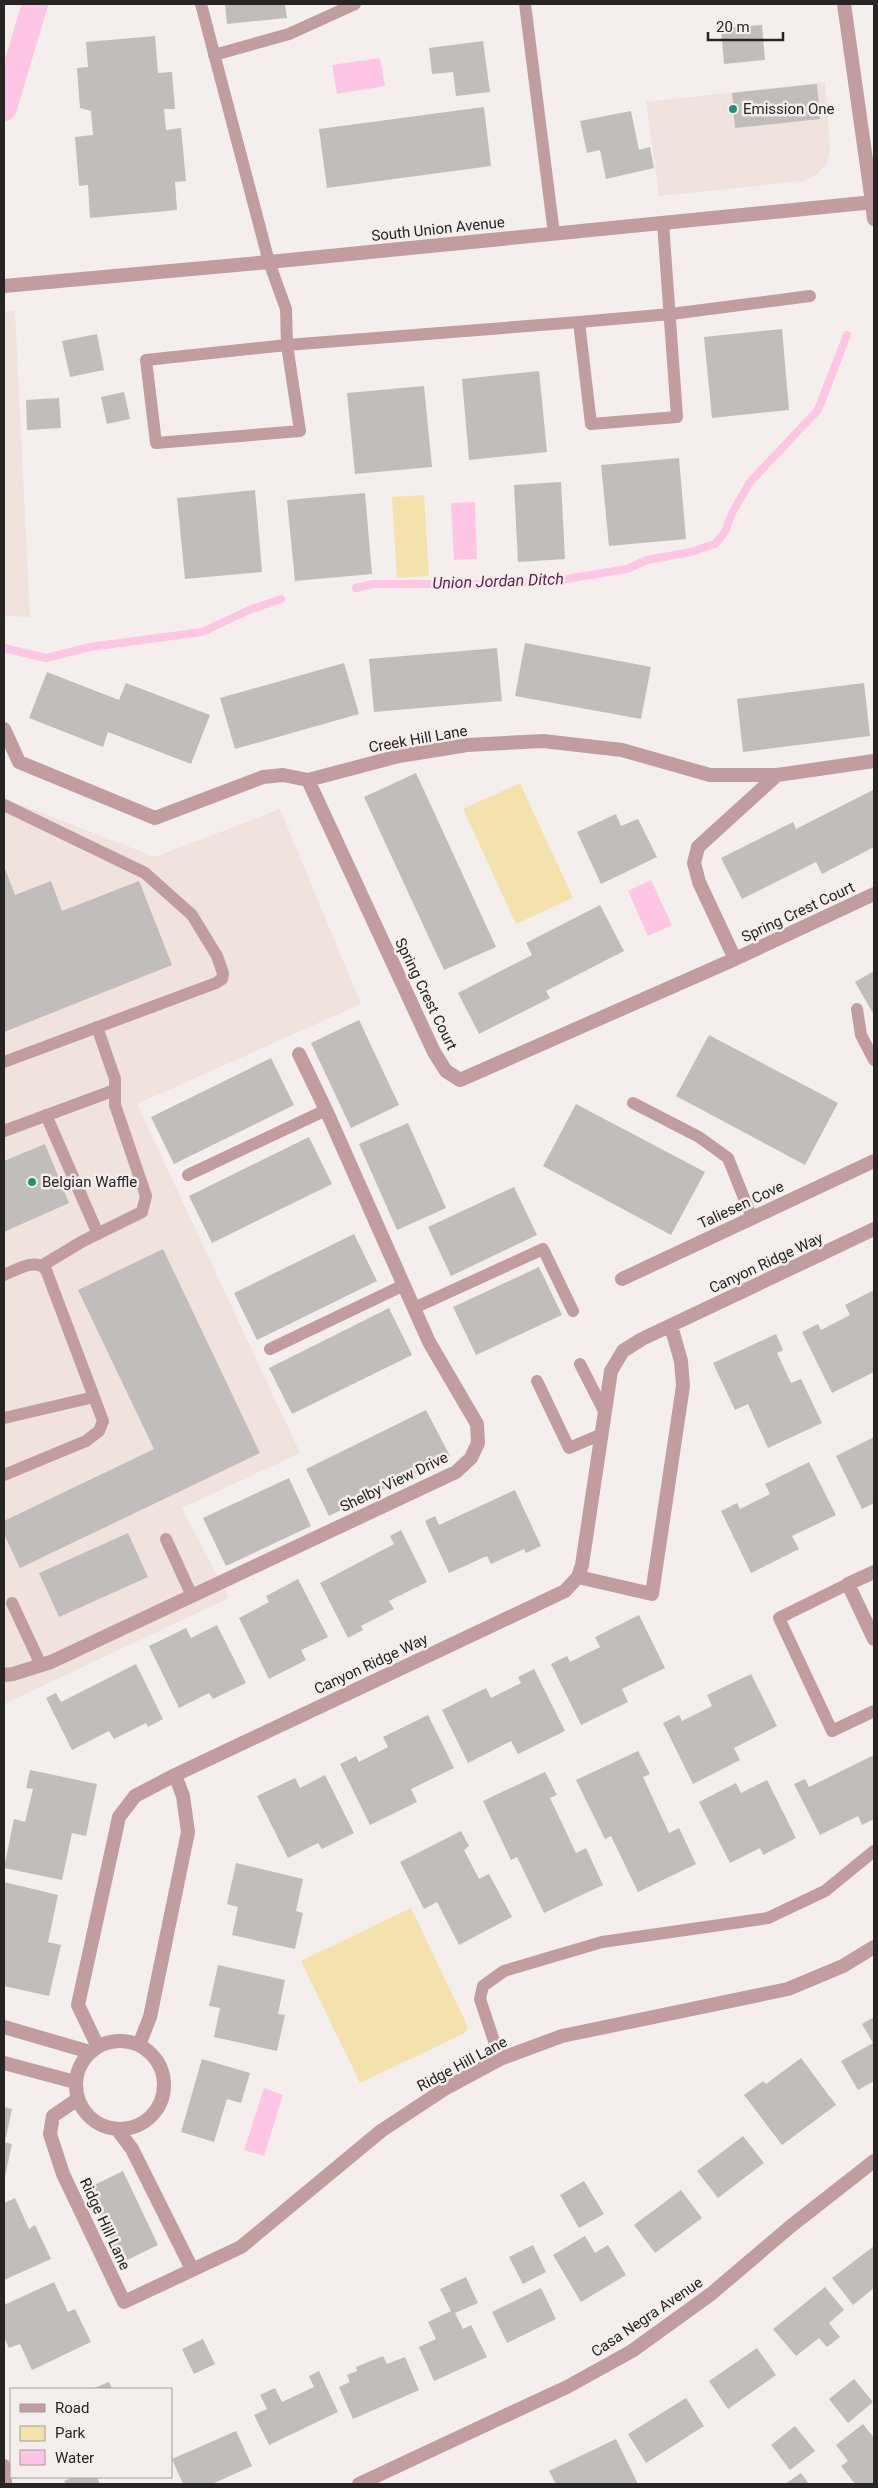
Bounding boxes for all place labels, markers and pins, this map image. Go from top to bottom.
place label: Emission One [743,100,835,118]
marker: Emission One [727,103,739,115]
place label: Belgian Waffle [42,1173,137,1191]
marker: Belgian Waffle [26,1176,38,1188]

